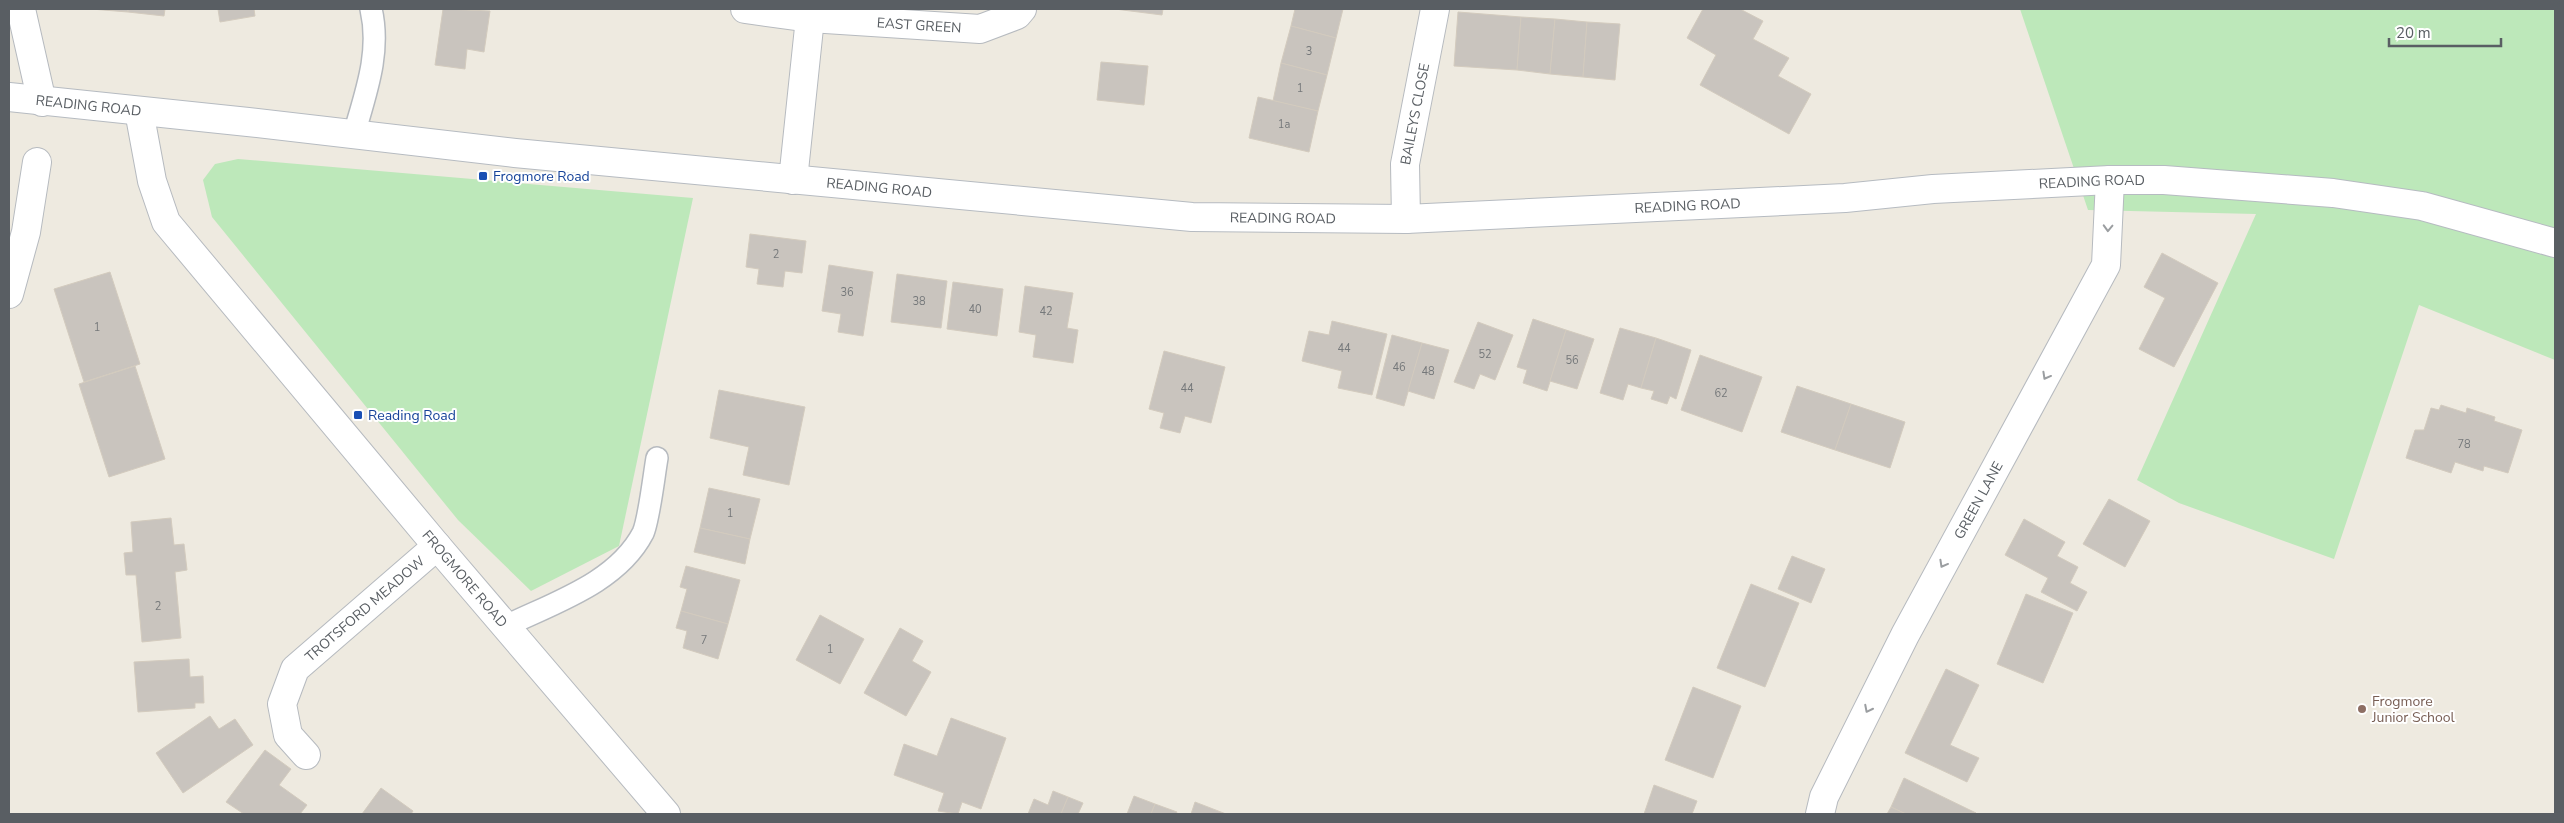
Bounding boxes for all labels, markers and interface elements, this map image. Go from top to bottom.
street label: EAST GREEN [876,13,962,38]
scale bar [2389,15,2502,47]
text: 20 m [2396,23,2431,43]
house number: 3 [1306,44,1312,59]
street label: BAILEYS CLOSE [1396,62,1434,166]
house number: 1 [1297,81,1303,96]
street label: READING ROAD [35,91,142,121]
house number: 1a [1278,117,1290,132]
place label: Frogmore Road [493,167,590,186]
marker: Frogmore Road [477,170,489,182]
street label: READING ROAD [2038,171,2145,194]
street label: READING ROAD [825,173,933,202]
street label: READING ROAD [1634,194,1741,218]
street label: READING ROAD [1230,208,1336,228]
one-way arrow [2102,225,2113,233]
house number: 2 [773,247,779,262]
house number: 36 [840,285,854,300]
house number: 38 [912,294,926,309]
house number: 40 [968,302,982,317]
house number: 42 [1039,304,1053,319]
house number: 1 [94,320,100,335]
house number: 44 [1337,341,1351,356]
house number: 52 [1478,347,1492,362]
house number: 56 [1565,353,1579,368]
house number: 46 [1392,360,1406,375]
house number: 48 [1421,364,1435,379]
one-way arrow [2042,370,2052,379]
house number: 44 [1180,381,1194,396]
house number: 62 [1714,386,1728,401]
place label: Reading Road [368,406,456,425]
marker: Reading Road [352,409,364,421]
house number: 78 [2457,437,2471,452]
street label: GREEN LANE [1950,458,2008,543]
house number: 1 [727,506,733,521]
street label: FROGMORE ROAD [418,526,512,632]
street label: TROTSFORD MEADOW [301,551,429,666]
one-way arrow [1939,559,1949,568]
house number: 2 [155,599,161,614]
house number: 7 [701,633,707,648]
house number: 1 [827,642,833,657]
place label: Frogmore Junior School [2371,692,2456,727]
one-way arrow [1864,703,1874,712]
marker: Frogmore Junior School [2356,703,2368,715]

